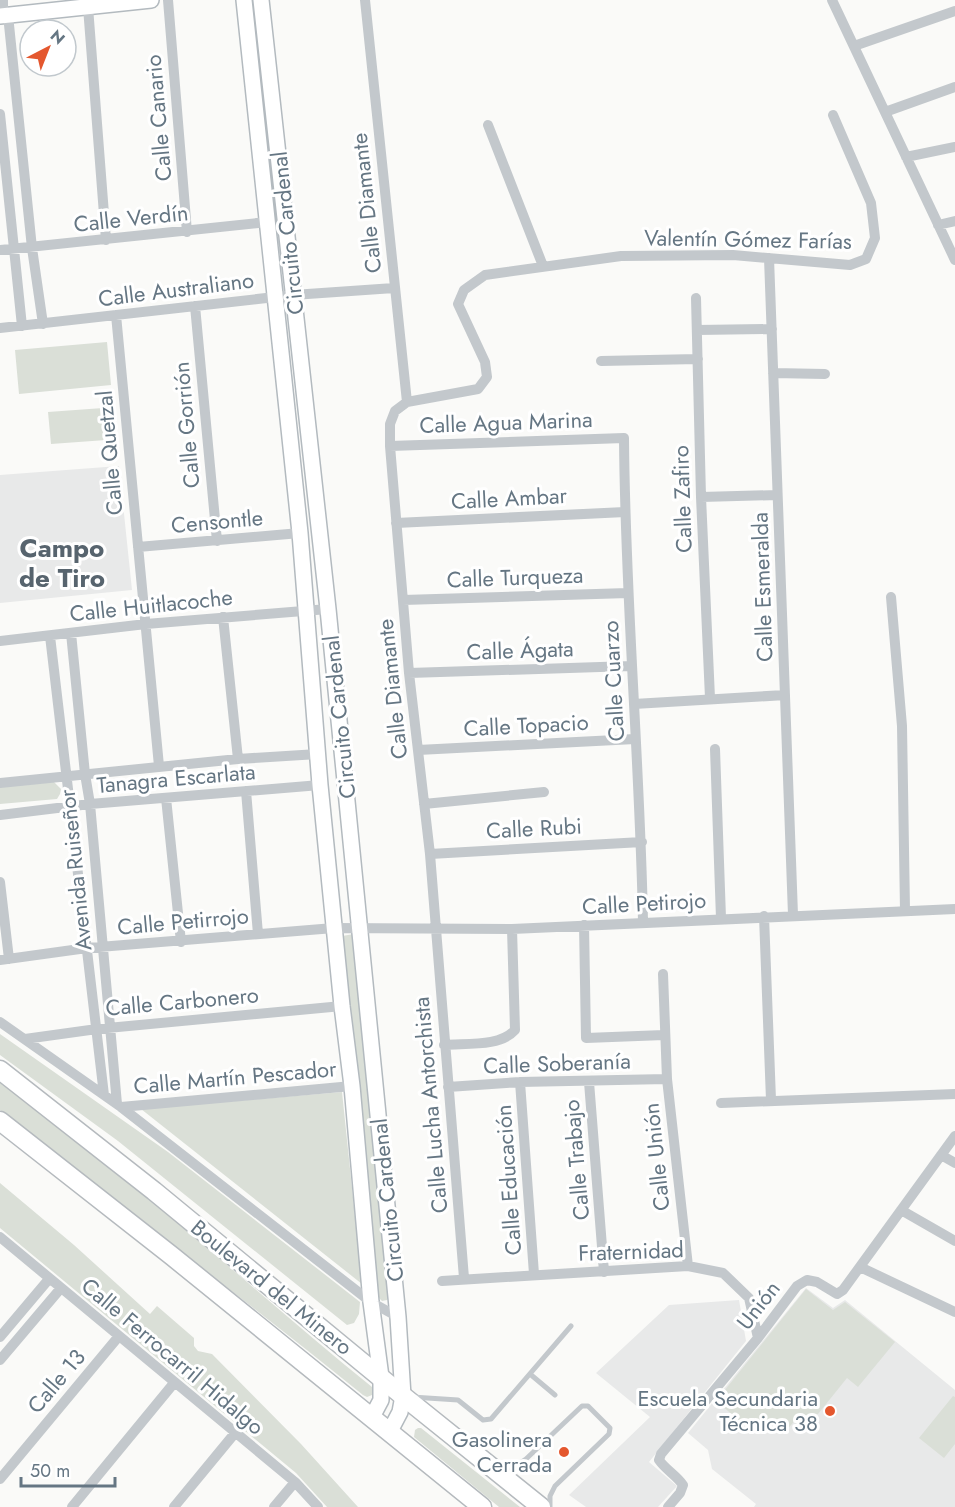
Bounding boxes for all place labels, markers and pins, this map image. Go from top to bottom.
place label: Escuela Secundaria Técnica 38 [637,1382,818,1439]
marker: Escuela Secundaria Técnica 38 [823,1404,837,1418]
place label: Gasolinera Cerrada [452,1423,552,1480]
marker: Gasolinera Cerrada [557,1445,571,1459]

